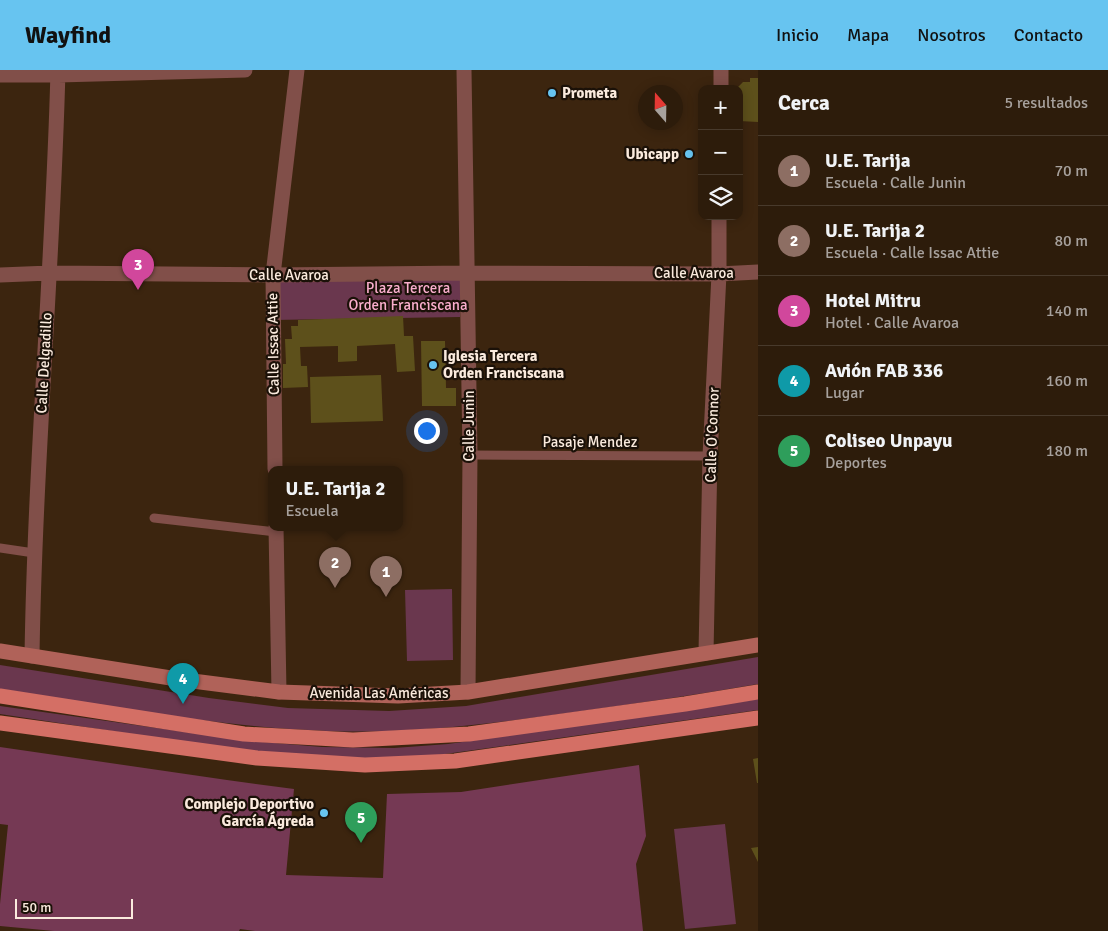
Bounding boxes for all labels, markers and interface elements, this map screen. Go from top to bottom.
text: Wayfind [25,20,111,50]
text: Inicio [776,24,819,46]
text: Mapa [847,24,889,46]
text: Nosotros [917,24,986,46]
text: Contacto [1014,24,1083,46]
place label: Prometa [562,84,617,102]
north arrow [638,85,683,130]
map controls [698,85,743,220]
button: + [698,85,743,130]
marker: Prometa [546,87,558,99]
text: Cerca [778,90,830,116]
text: 5 resultados [1005,93,1088,113]
button: − [698,130,743,175]
place label: Ubicapp [625,145,679,163]
marker: Ubicapp [683,148,695,160]
text: U.E. Tarija [825,149,910,173]
text: 1 [790,161,798,181]
text: 70 m [1054,161,1088,181]
text: Escuela · Calle Junin [825,173,966,193]
button: layers [698,175,743,220]
text: U.E. Tarija 2 [825,219,925,243]
text: 2 [790,231,798,251]
text: 80 m [1054,231,1088,251]
text: Escuela · Calle Issac Attie [825,243,999,263]
pin: 3 [122,249,154,290]
street label: Calle Avaroa [654,264,734,282]
street label: Calle Avaroa [249,266,329,284]
park label: Plaza Tercera Orden Franciscana [348,279,468,314]
text: Hotel Mitru [825,289,921,313]
street label: Calle Issac Attie [263,293,283,395]
text: 3 [790,301,798,321]
text: 140 m [1046,301,1088,321]
street label: Calle Delgadillo [32,312,56,414]
text: Hotel · Calle Avaroa [825,313,959,333]
place label: Iglesia Tercera Orden Franciscana [443,347,565,382]
marker: Iglesia Tercera Orden Franciscana [427,359,439,371]
text: Avión FAB 336 [825,359,943,383]
text: 4 [790,371,798,391]
text: 160 m [1046,371,1088,391]
text: Lugar [825,383,864,403]
street label: Calle O'Connor [701,387,723,483]
street label: Calle Junin [460,390,478,462]
your location [414,418,440,444]
text: Coliseo Unpayu [825,429,953,453]
street label: Pasaje Mendez [543,433,638,451]
text: 5 [790,441,798,461]
text: 180 m [1046,441,1088,461]
text: Deportes [825,453,887,473]
popup [268,466,403,531]
text: U.E. Tarija 2 [286,477,385,501]
text: Escuela [286,501,339,521]
pin: 2 [319,547,351,588]
pin: 1 [370,556,402,597]
pin: 4 [167,663,199,704]
street label: Avenida Las Américas [309,684,449,702]
place label: Complejo Deportivo García Ágreda [184,795,314,830]
pin: 5 [345,802,377,843]
marker: Complejo Deportivo García Ágreda [318,807,330,819]
scale bar [15,896,132,919]
text: 50 m [22,899,51,916]

